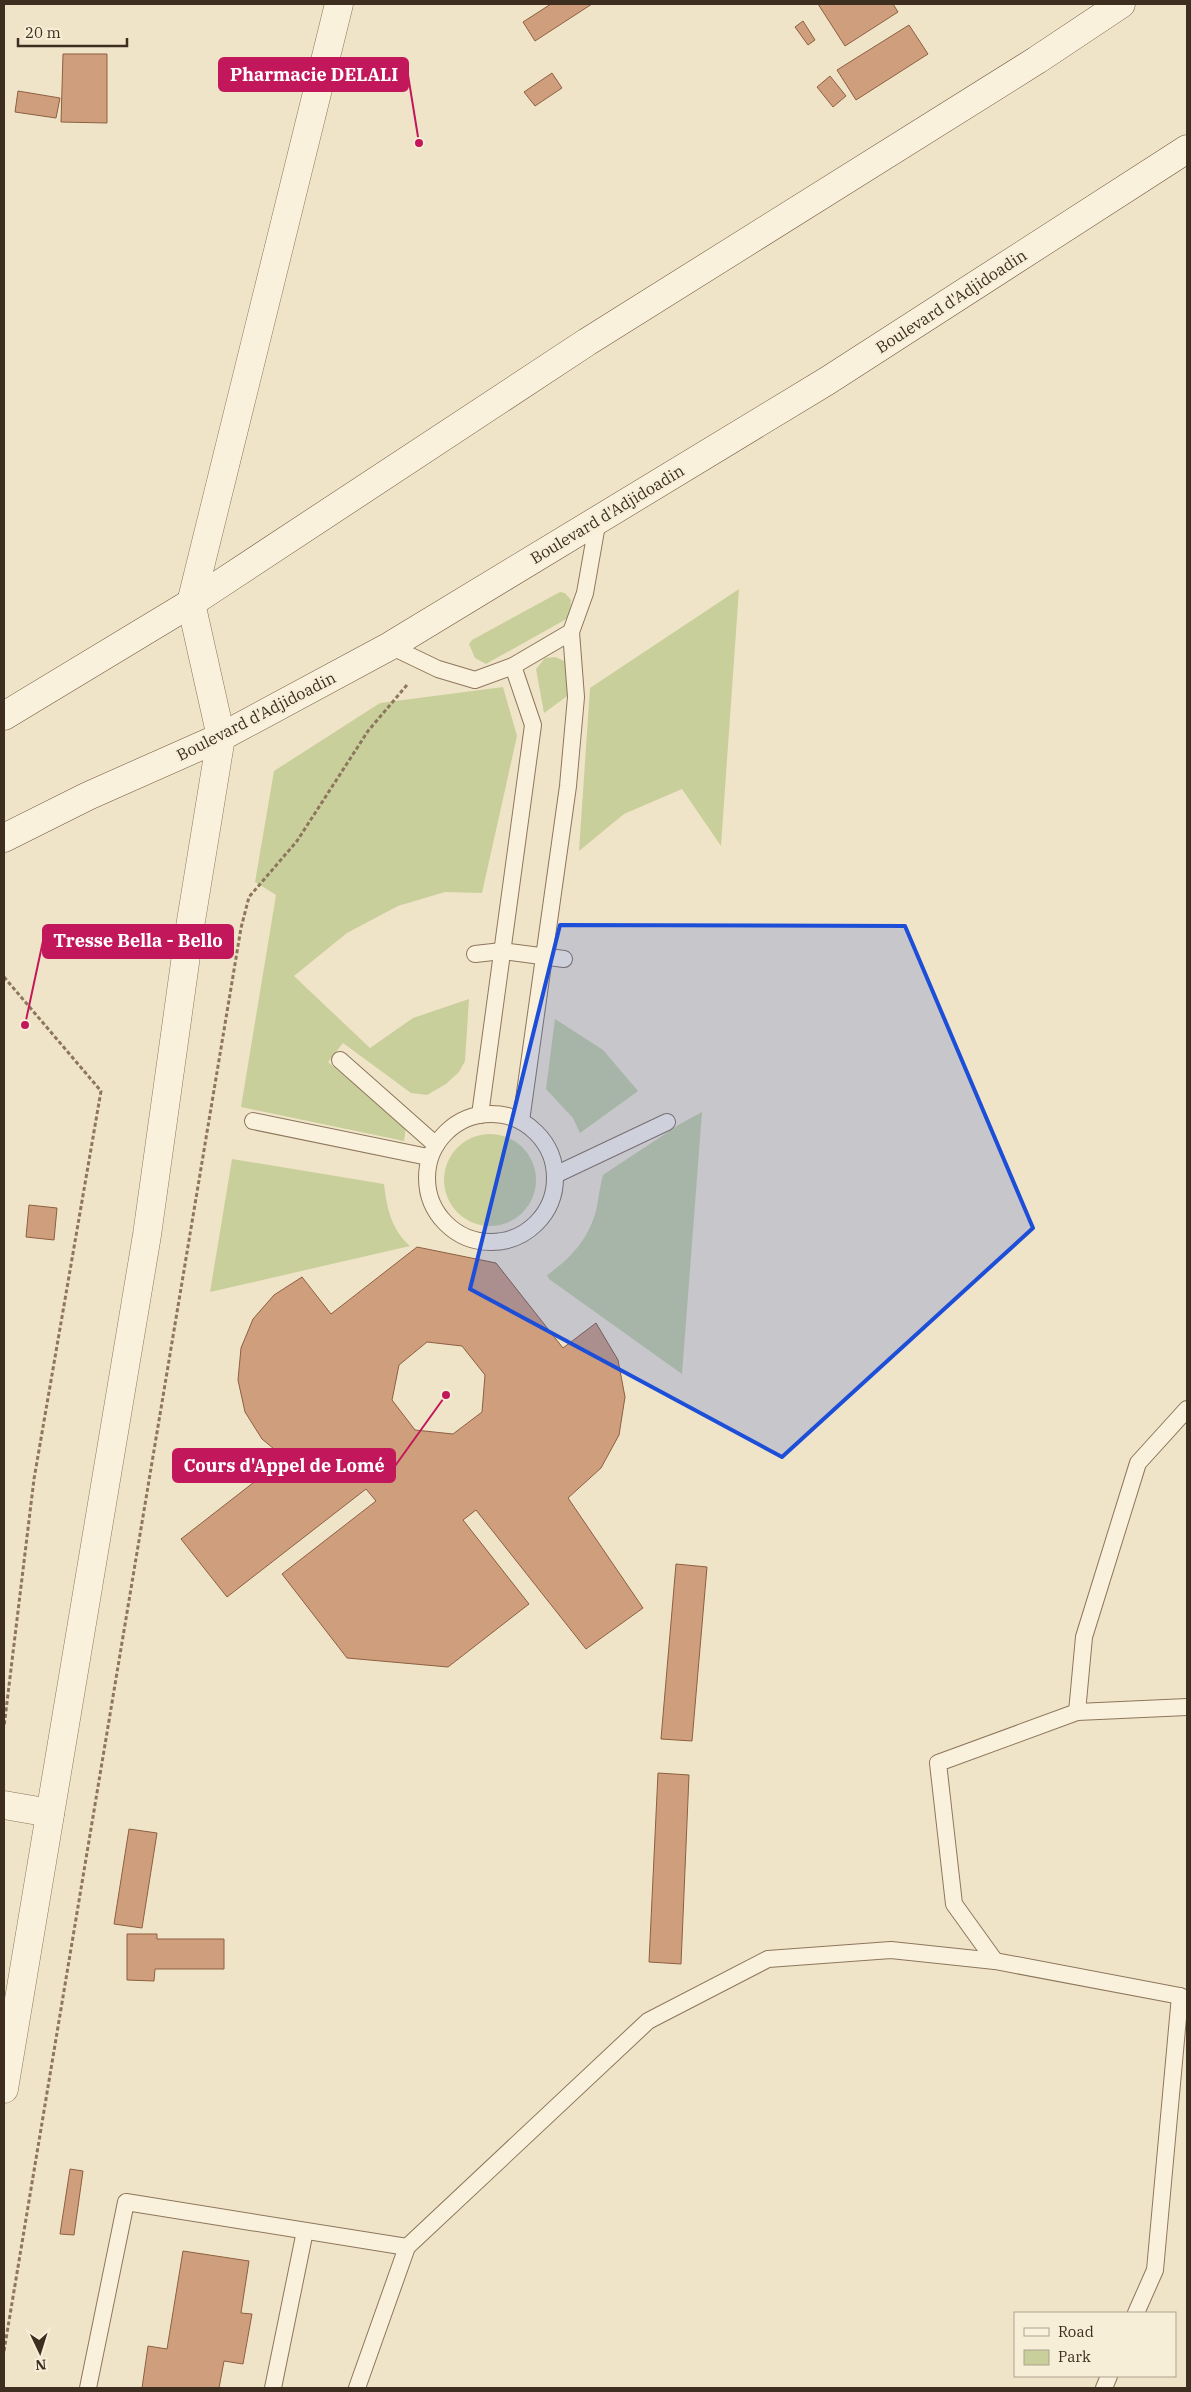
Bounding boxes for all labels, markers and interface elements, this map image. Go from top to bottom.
scale bar [18,15,126,47]
text: 20 m [25,23,61,42]
callout: Pharmacie DELALI [219,58,408,91]
text: Pharmacie DELALI [230,63,398,86]
street label: Boulevard d'Adjidoadin [872,245,1030,357]
street label: Boulevard d'Adjidoadin [526,460,688,568]
street label: Boulevard d'Adjidoadin [173,667,339,765]
callout: Tresse Bella - Bello [43,925,233,958]
text: Tresse Bella - Bello [53,929,223,952]
callout: Cours d'Appel de Lomé [173,1449,395,1482]
text: Cours d'Appel de Lomé [183,1454,385,1477]
legend [1014,2312,1176,2377]
text: Road [1058,2322,1094,2341]
north arrow [15,2327,65,2377]
text: Park [1058,2347,1091,2366]
text: N [35,2356,47,2374]

